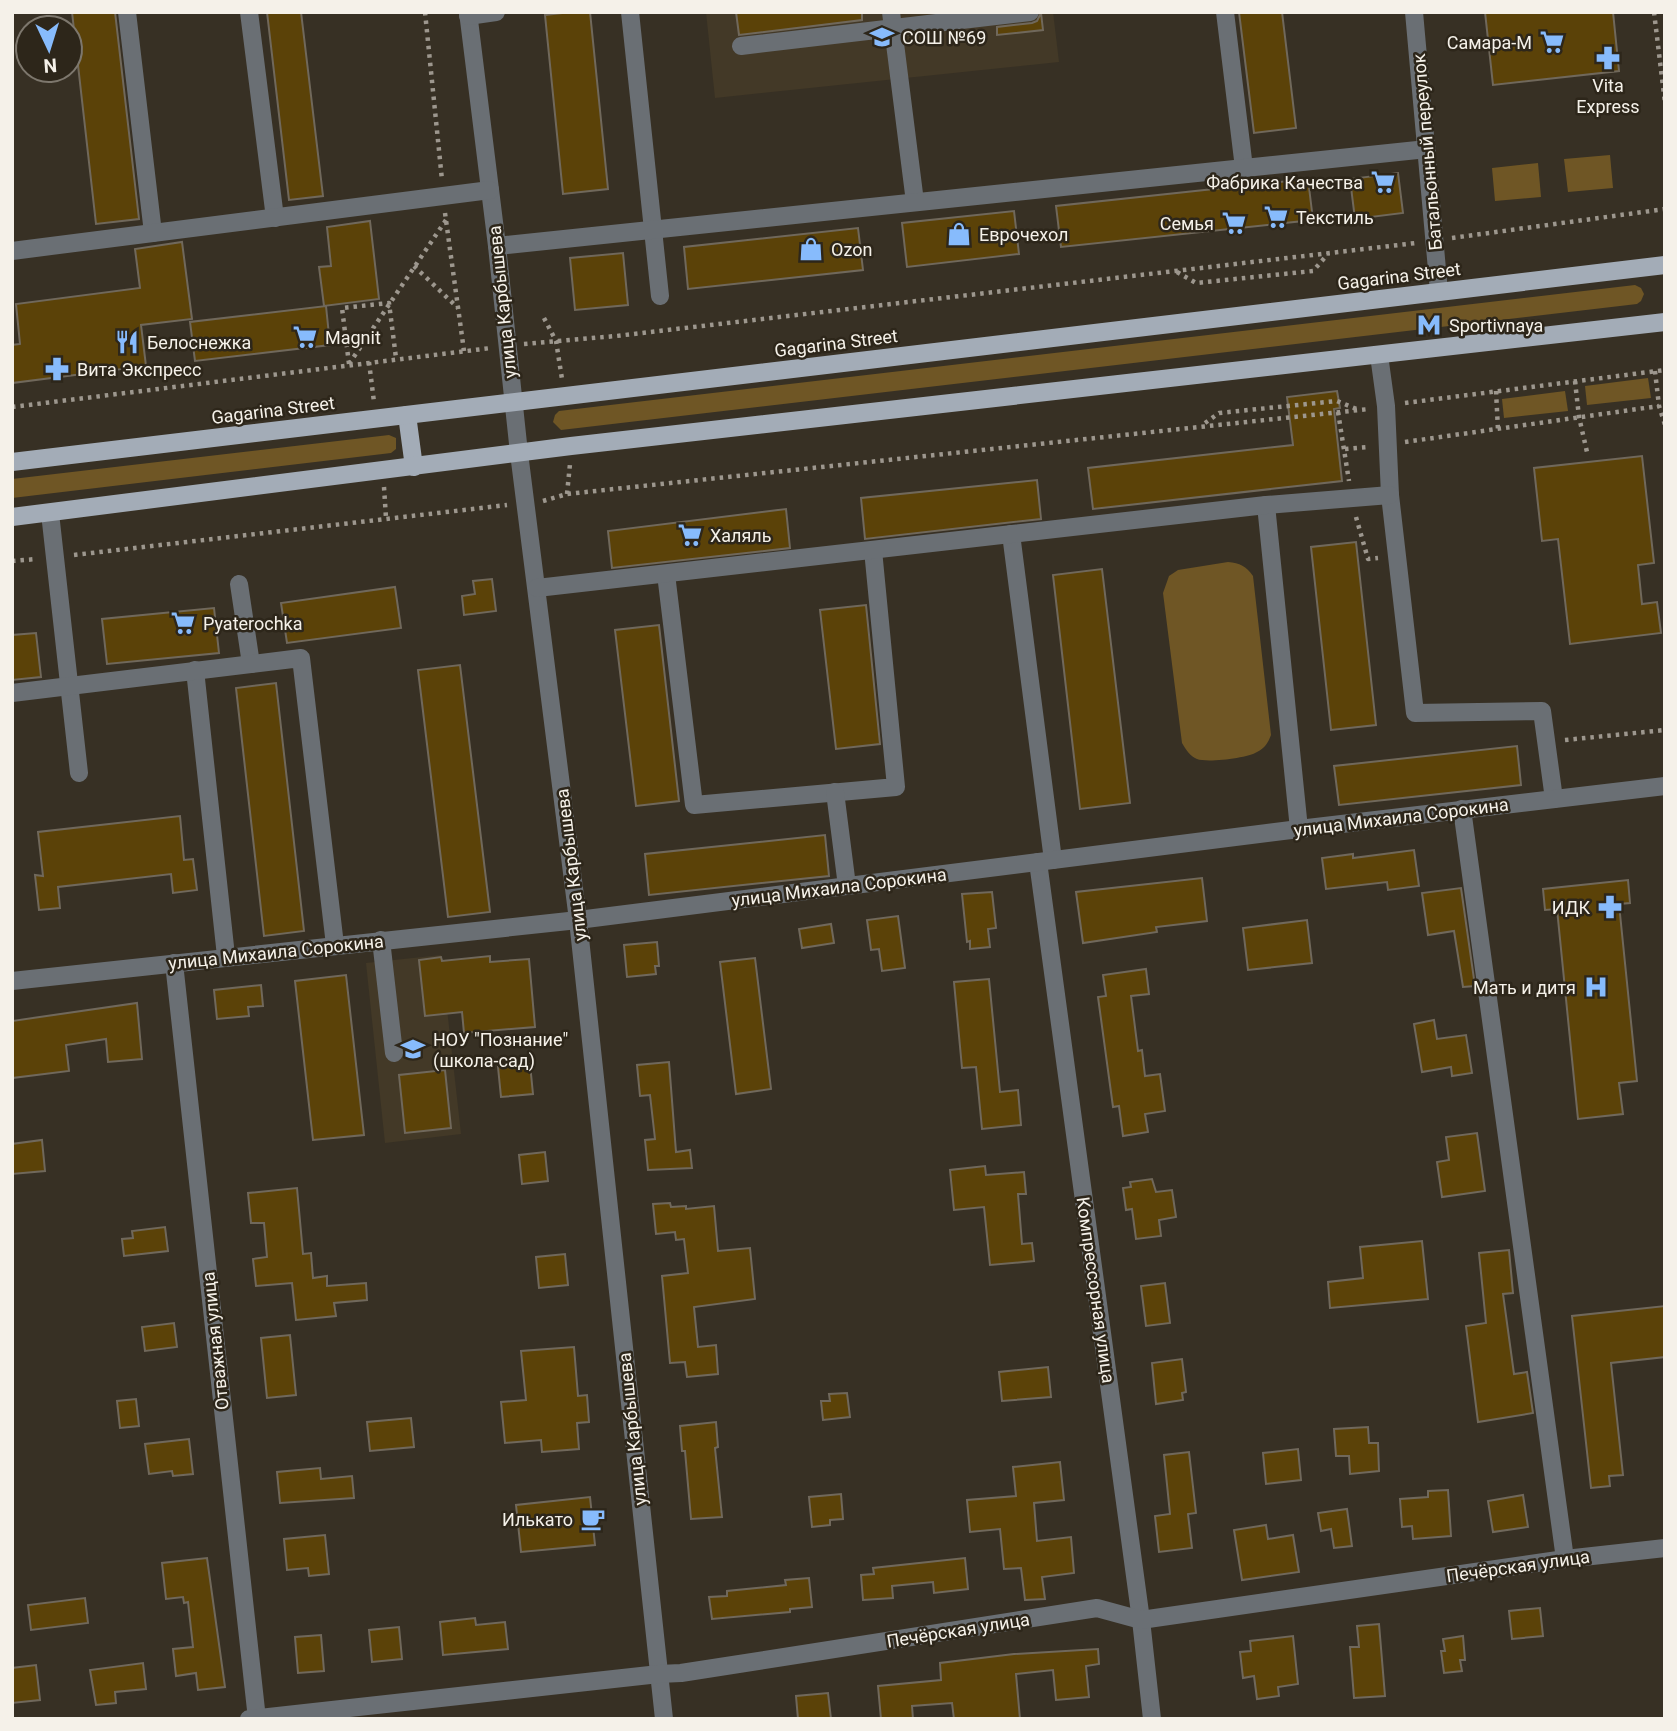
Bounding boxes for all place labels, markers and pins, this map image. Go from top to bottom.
school or university icon: СОШ №69 [868,23,896,51]
place label: СОШ №69 [902,27,986,48]
supermarket icon: Самара-М [1538,28,1566,56]
place label: Самара-М [1447,32,1532,53]
pharmacy icon: Vita Express [1594,44,1622,72]
place label: Vita Express [1576,75,1640,117]
supermarket icon: Фабрика Качества [1369,168,1397,196]
place label: Фабрика Качества [1206,172,1363,193]
supermarket icon: Текстиль [1262,203,1290,231]
place label: Текстиль [1296,207,1374,228]
supermarket icon: Семья [1220,209,1248,237]
place label: Семья [1160,213,1214,234]
shop icon: Еврочехол [945,220,973,248]
place label: Еврочехол [979,224,1069,245]
shop icon: Ozon [797,235,825,263]
place label: Ozon [831,239,872,260]
metro station icon: Sportivnaya [1415,311,1443,339]
place label: Sportivnaya [1449,315,1543,336]
supermarket icon: Magnit [291,323,319,351]
place label: Magnit [325,327,381,348]
restaurant icon: Белоснежка [113,328,141,356]
place label: Белоснежка [147,332,251,353]
pharmacy icon: Вита Экспресс [43,355,71,383]
place label: Вита Экспресс [77,359,201,380]
supermarket icon: Халяль [676,521,704,549]
place label: Халяль [710,525,772,546]
supermarket icon: Pyaterochka [169,609,197,637]
place label: Pyaterochka [203,613,303,634]
pharmacy icon: ИДК [1596,893,1624,921]
place label: ИДК [1552,897,1590,918]
hospital icon: Мать и дитя [1582,973,1610,1001]
place label: Мать и дитя [1473,977,1576,998]
place label: НОУ "Познание" (школа-сад) [433,1029,568,1072]
school or university icon: НОУ "Познание" (школа-сад) [399,1035,427,1063]
cafe icon: Илькато [579,1505,607,1533]
place label: Илькато [502,1509,573,1530]

